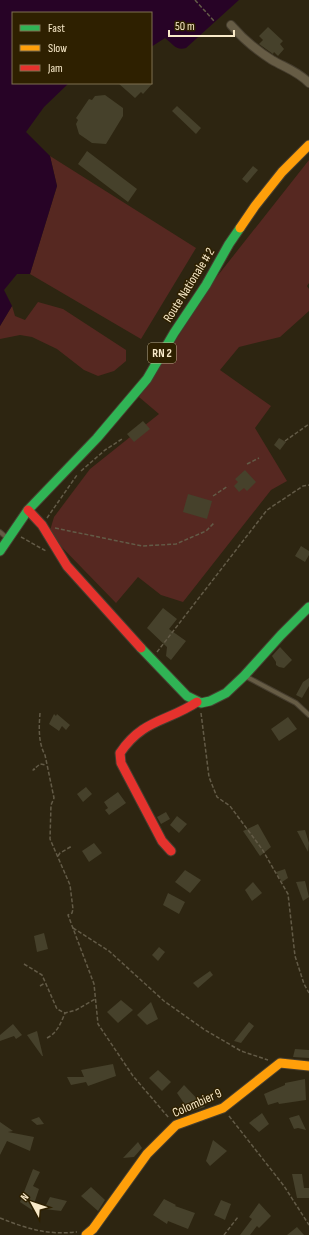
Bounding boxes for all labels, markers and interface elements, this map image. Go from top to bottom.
legend [12,12,152,84]
scale bar [169,12,234,38]
text: 50 m [175,19,195,34]
text: Fast [48,21,65,36]
text: Slow [48,41,67,56]
text: Jam [47,61,63,76]
street label: Route Nationale # 2 [160,245,218,325]
road number: RN 2 [148,343,176,363]
street label: Colombier 9 [170,1085,224,1121]
north arrow [12,1183,52,1223]
text: N [18,1190,32,1203]

